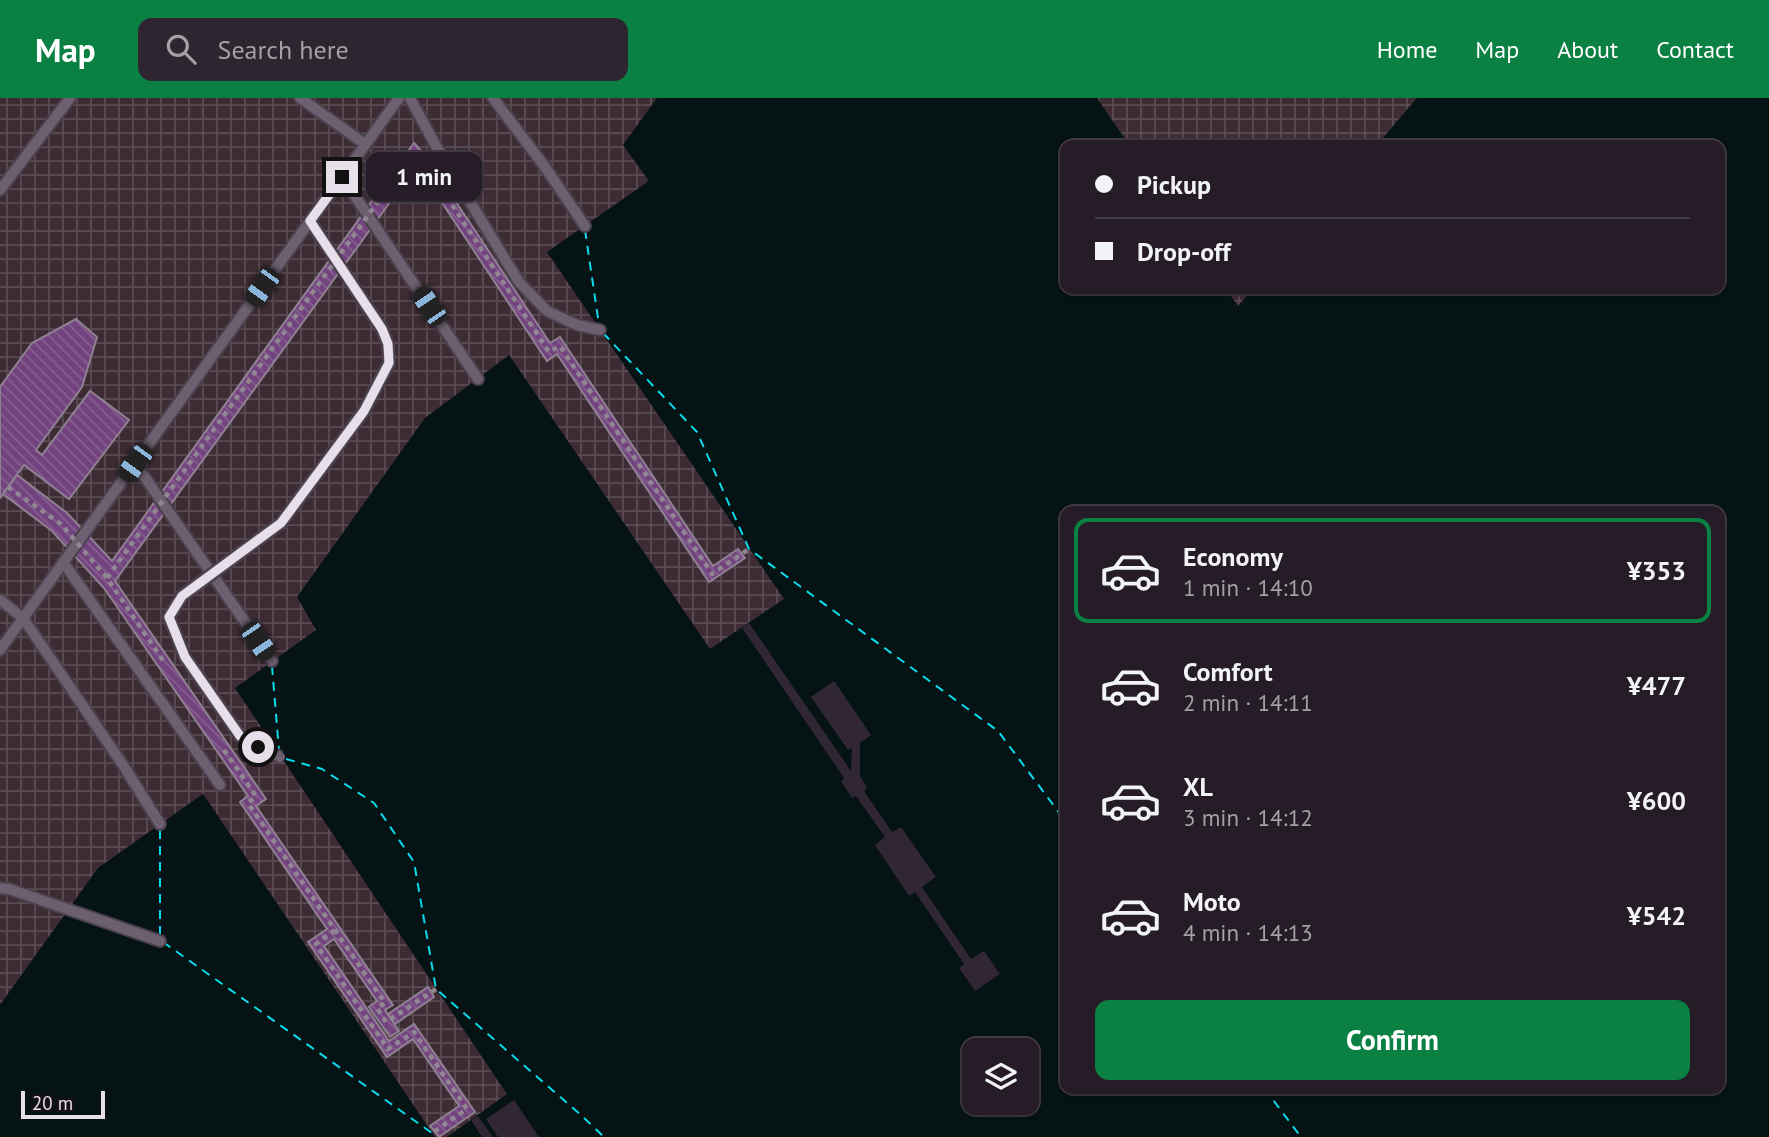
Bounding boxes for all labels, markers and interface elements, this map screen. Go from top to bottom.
search box [138,18,628,81]
text: Map [35,28,96,71]
icon: search [162,30,200,68]
text: Search here [218,33,349,66]
text: Home [1377,34,1437,65]
text: Map [1475,34,1519,65]
text: About [1557,34,1618,65]
text: Contact [1656,34,1734,65]
callout: 1 min [366,153,482,202]
route end [326,161,358,193]
text: 1 min [396,162,452,191]
text: Pickup [1137,168,1211,201]
text: Drop-off [1137,235,1231,268]
car [242,264,283,310]
car [409,283,450,329]
car [115,440,156,486]
icon: car [1099,539,1162,602]
text: Economy [1183,540,1283,573]
text: ¥353 [1627,554,1686,587]
text: 1 min · 14:10 [1183,573,1313,602]
car [238,618,279,664]
icon: car [1099,654,1162,717]
text: Comfort [1183,655,1273,688]
text: ¥477 [1627,669,1686,702]
text: 2 min · 14:11 [1183,688,1313,717]
route start [242,731,274,763]
icon: car [1099,769,1162,832]
text: XL [1183,770,1213,803]
text: ¥600 [1627,784,1686,817]
text: 3 min · 14:12 [1183,803,1313,832]
icon: car [1099,884,1162,947]
text: Moto [1183,885,1241,918]
text: ¥542 [1627,899,1686,932]
text: 4 min · 14:13 [1183,918,1313,947]
button: Confirm [1095,1000,1690,1080]
map controls [962,1038,1039,1115]
button: layers [962,1038,1039,1115]
scale bar [21,1088,105,1120]
text: 20 m [32,1091,73,1115]

